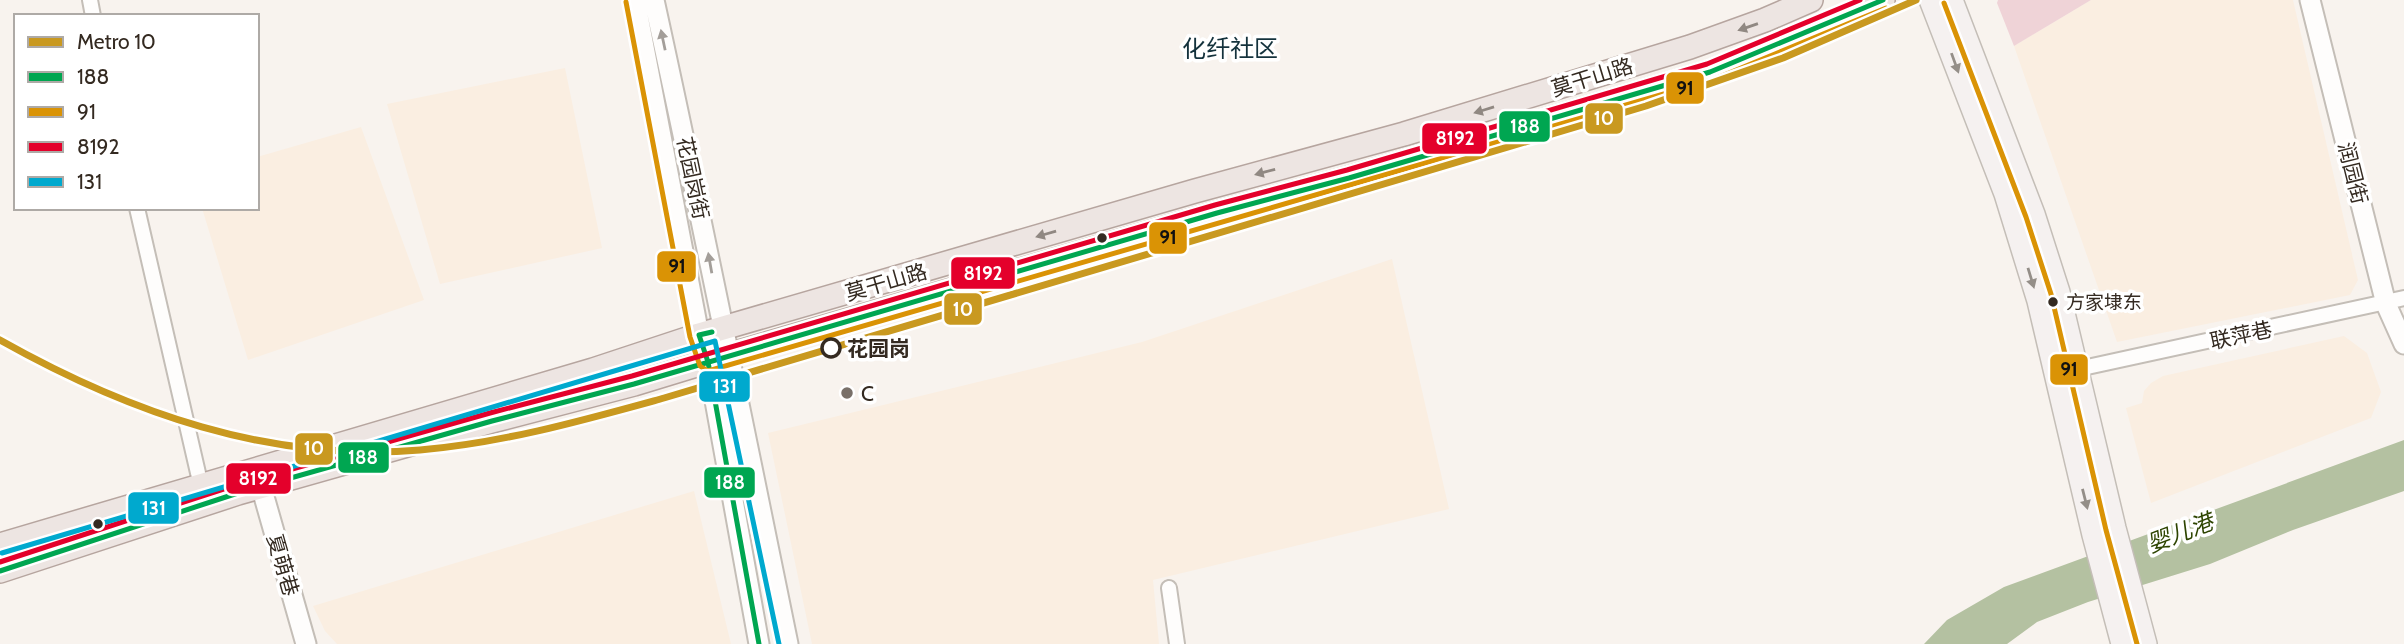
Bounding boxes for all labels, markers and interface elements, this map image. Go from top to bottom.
legend [14,14,259,210]
one-way arrow [1737,21,1758,32]
text: Metro 10 [77,29,156,54]
one-way arrow [657,29,668,51]
district label: 化纤社区 [1182,34,1278,63]
street label: 莫干山路 [1548,53,1636,101]
one-way arrow [1950,53,1961,74]
text: 188 [77,64,109,89]
line badge: 91 [1665,71,1705,105]
text: 91 [1676,77,1694,100]
text: 91 [77,99,96,124]
line badge: 10 [1584,102,1624,135]
one-way arrow [1473,105,1494,115]
text: 10 [1594,107,1614,130]
line badge: 188 [1498,110,1551,143]
text: 188 [1510,115,1540,138]
line badge: 8192 [1421,122,1488,155]
text: 8192 [1435,127,1475,150]
text: 8192 [77,134,120,159]
street label: 花园岗街 [672,134,714,222]
street label: 润园街 [2333,139,2373,207]
one-way arrow [1254,167,1275,177]
text: 131 [77,169,102,194]
line badge: 91 [1148,221,1188,255]
text: 91 [1159,226,1177,249]
one-way arrow [1036,230,1057,240]
unlabelled marker [1095,231,1109,245]
line badge: 91 [656,250,697,283]
one-way arrow [704,252,715,274]
text: 91 [668,255,686,278]
line badge: 8192 [950,256,1016,290]
street label: 莫干山路 [842,258,930,306]
text: 8192 [963,262,1003,285]
one-way arrow [2027,267,2037,288]
place label: 方家埭东 [2066,291,2142,314]
line badge: 10 [943,292,983,326]
marker: 方家埭东 [2046,295,2060,309]
text: 10 [953,298,973,321]
street label: 联萍巷 [2208,316,2274,354]
place label: 花园岗 [847,336,910,361]
marker: 花园岗 [821,338,841,358]
line badge: 91 [2049,353,2089,386]
text: 91 [2060,358,2078,381]
line badge: 131 [698,370,751,403]
text: 131 [713,375,737,398]
place label: C [861,381,874,406]
marker: C [839,385,855,401]
line badge: 10 [294,432,334,466]
text: 10 [304,437,324,460]
line badge: 188 [337,441,390,474]
text: 188 [348,446,378,469]
line badge: 8192 [225,462,292,495]
line badge: 188 [703,466,756,499]
text: 8192 [238,467,278,490]
text: 188 [715,471,745,494]
one-way arrow [2080,488,2091,510]
line badge: 131 [127,491,180,525]
text: 131 [142,497,166,520]
water label: 婴儿港 [2143,506,2220,558]
unlabelled marker [91,517,105,531]
street label: 夏萌巷 [262,531,304,599]

